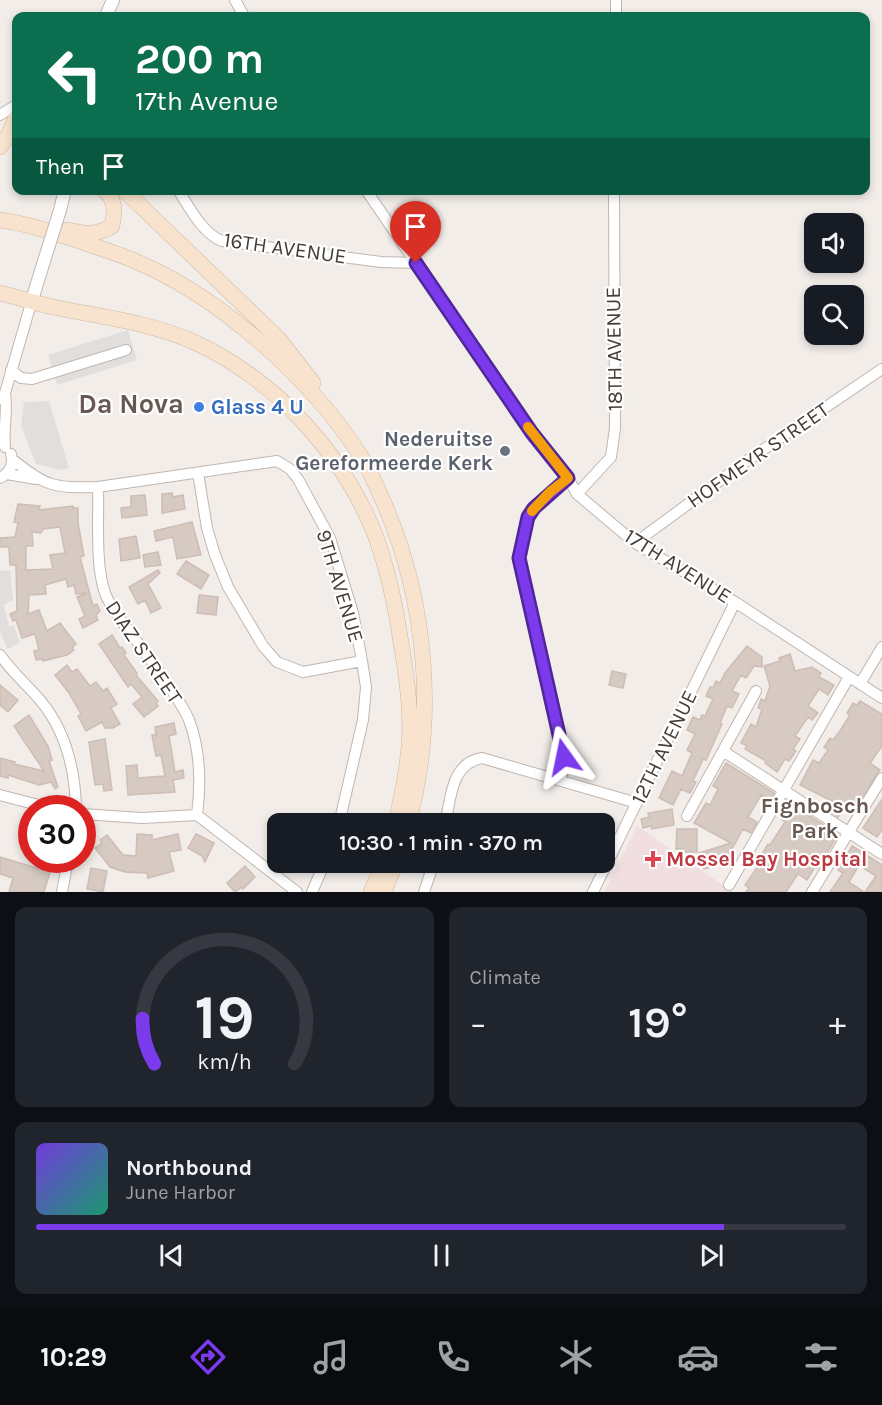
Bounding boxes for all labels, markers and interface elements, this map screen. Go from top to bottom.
text: 200 m [135,34,264,84]
icon: left [36,36,114,114]
text: 17th Avenue [135,85,278,117]
icon: arrive [97,150,130,183]
text: Then [36,154,85,180]
pin [390,201,441,263]
icon: arrive [399,210,432,243]
map controls [804,213,864,345]
button: sound [804,213,864,273]
street label: 16TH AVENUE [222,228,348,268]
button: search [804,285,864,345]
street label: 18TH AVENUE [601,287,627,411]
district label: Da Nova [78,388,184,420]
place label: Glass 4 U [211,395,304,419]
street label: HOFMEYR STREET [682,397,834,513]
marker: Glass 4 U [192,400,206,414]
place label: Nederuitse Gereformeerde Kerk [295,427,494,475]
marker: Nederuitse Gereformeerde Kerk [498,444,512,458]
street label: 17TH AVENUE [620,524,736,608]
street label: 9TH AVENUE [311,527,369,645]
street label: DIAZ STREET [101,596,188,709]
street label: 12TH AVENUE [626,686,702,808]
position arrow [532,725,596,789]
district label: Fignbosch Park [761,793,869,844]
speed limit sign: 30 [18,795,96,873]
text: 10:30 · 1 min · 370 m [339,830,543,856]
place label: Mossel Bay Hospital [666,847,867,871]
marker: Mossel Bay Hospital [644,850,662,868]
text: Climate [470,966,541,989]
text: 19 [194,981,254,1054]
text: 19° [628,996,688,1048]
text: − [470,1004,487,1042]
text: + [829,1004,846,1042]
text: km/h [197,1049,251,1074]
text: Northbound [126,1155,252,1181]
text: June Harbor [126,1181,235,1204]
icon: previous [155,1239,188,1272]
icon: pause [425,1239,458,1272]
icon: next [695,1239,728,1272]
icon: directions [187,1336,229,1378]
icon: music [310,1336,352,1378]
icon: phone [432,1336,474,1378]
icon: climate [555,1336,597,1378]
icon: car [677,1336,719,1378]
icon: filters [800,1336,842,1378]
text: 10:29 [40,1341,107,1373]

